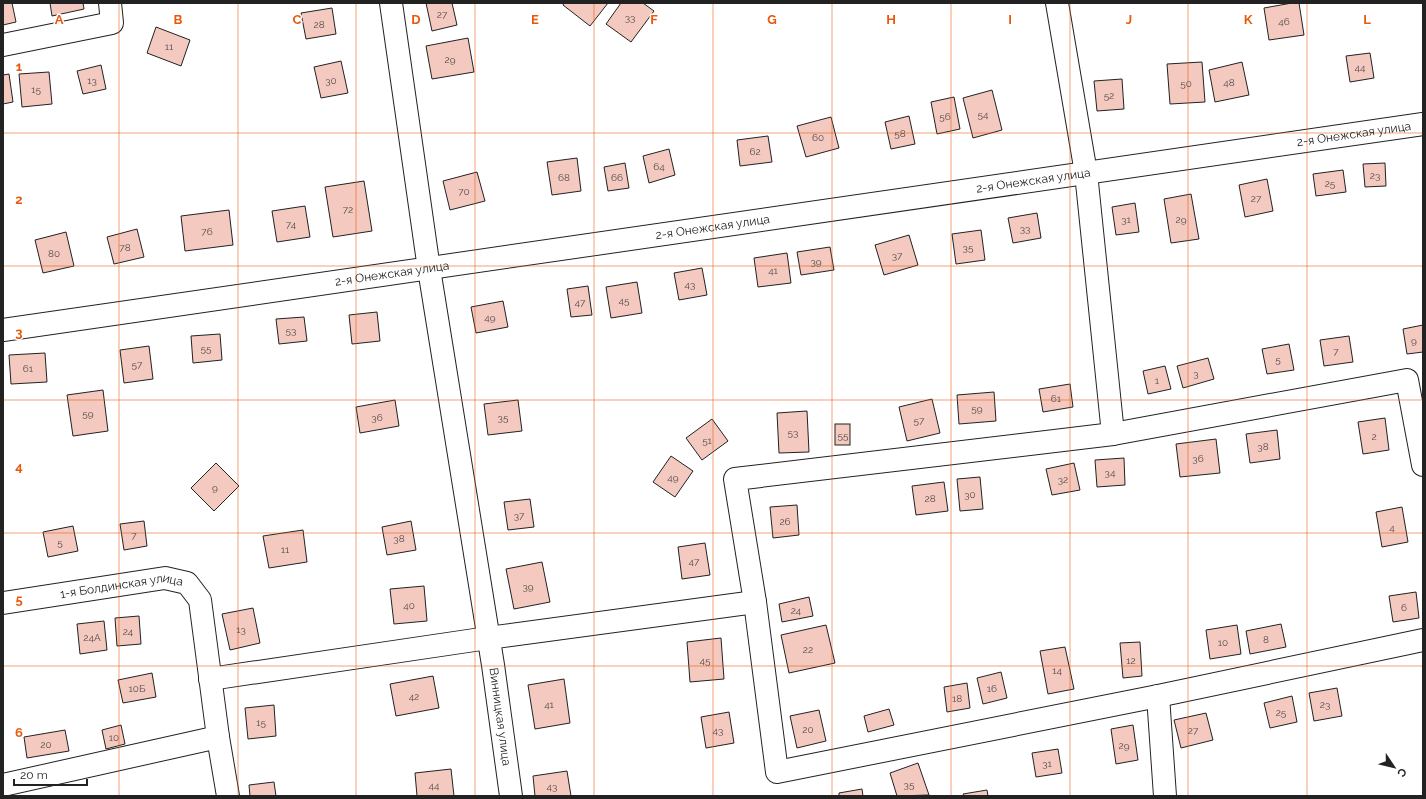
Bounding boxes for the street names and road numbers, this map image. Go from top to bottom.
street label: 2-я Онежская улица [1296,119,1412,149]
street label: 2-я Онежская улица [975,165,1091,196]
street label: 2-я Онежская улица [654,212,771,242]
street label: 2-я Онежская улица [334,258,450,289]
street label: 1-я Болдинская улица [59,571,184,601]
street label: Винницкая улица [486,667,514,767]

